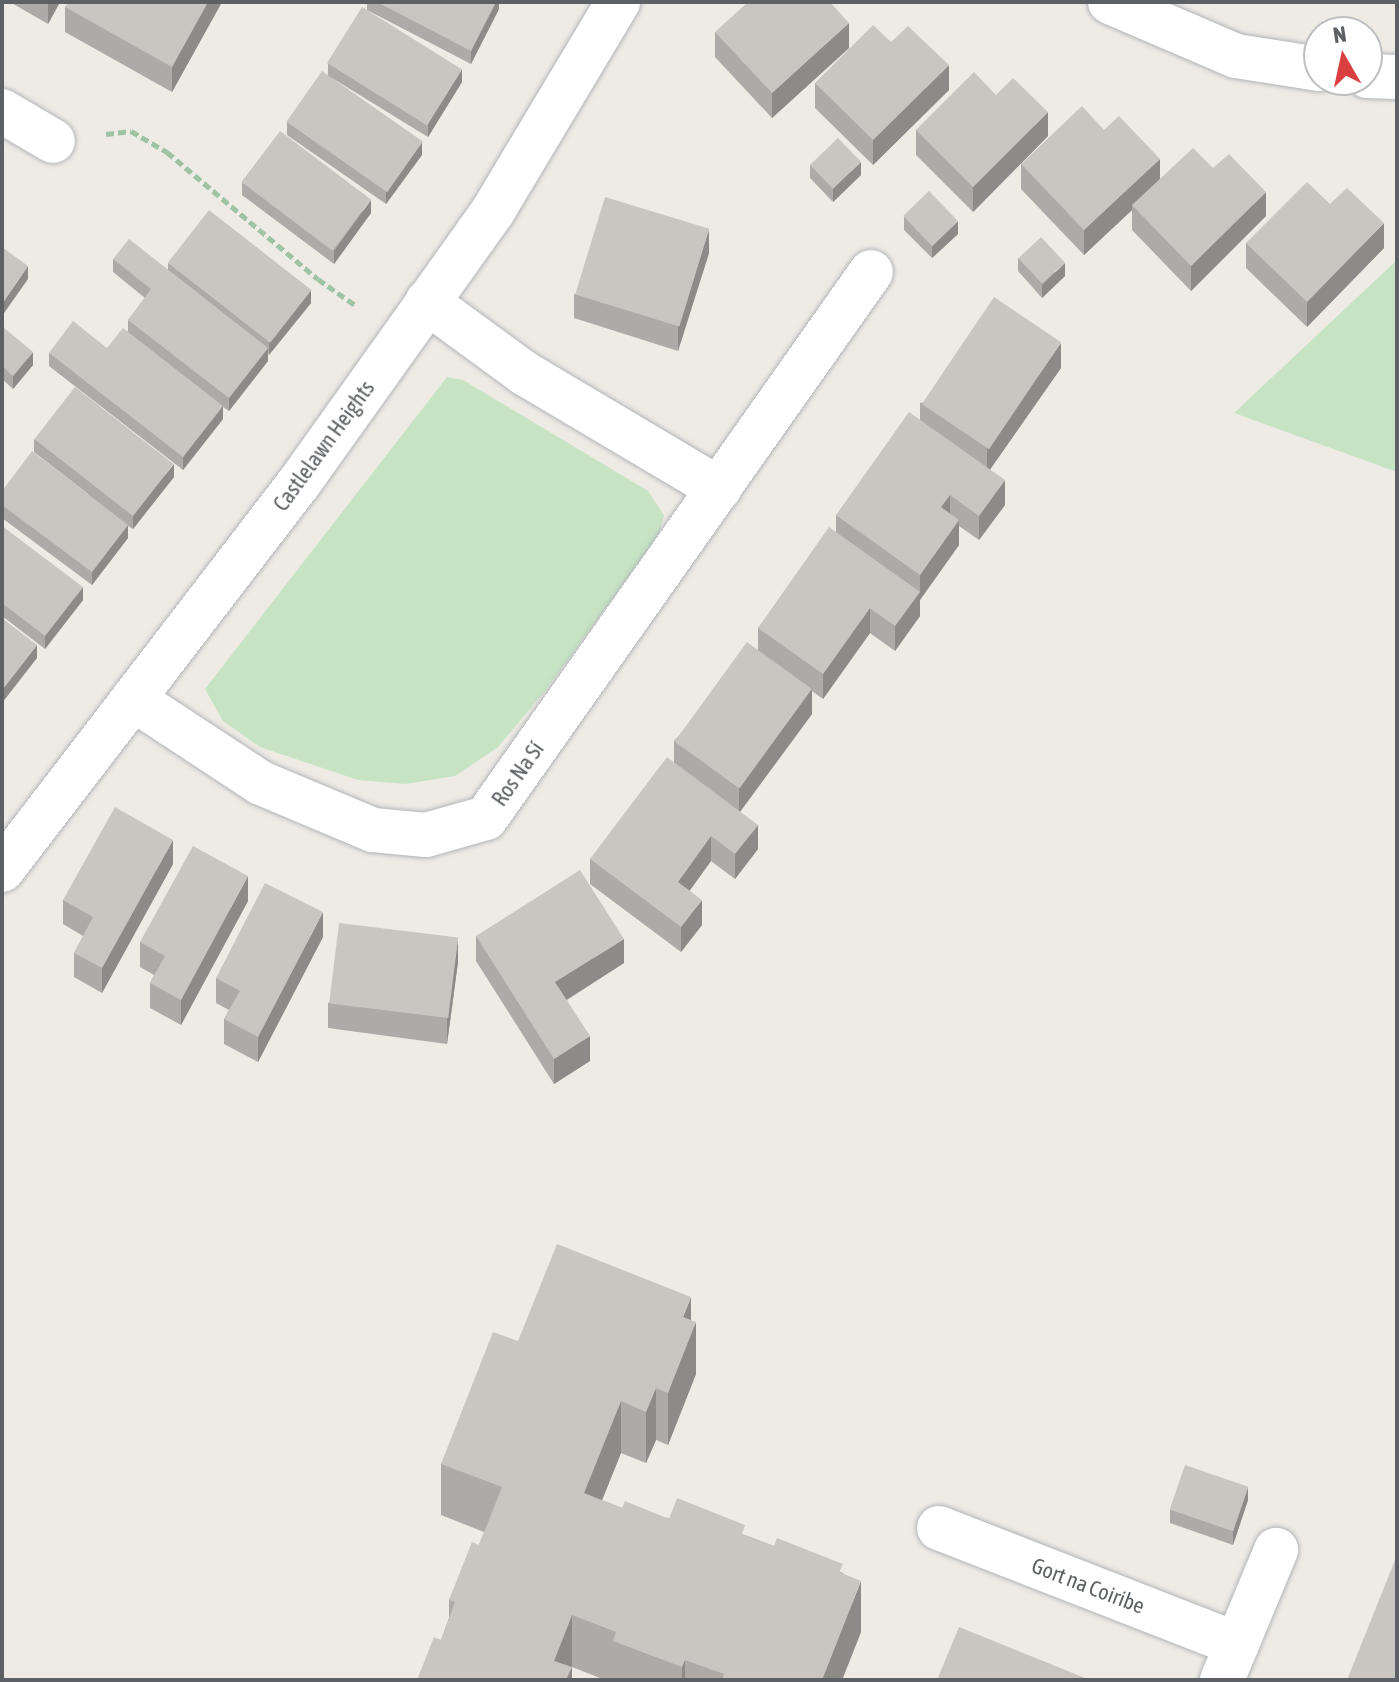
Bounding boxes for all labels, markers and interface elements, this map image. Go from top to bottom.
north arrow [1303,16,1383,96]
text: N [1331,20,1348,48]
street label: Castlelawn Heights [268,376,380,516]
street label: Ros Na Sí [486,737,550,811]
street label: Gort na Coiribe [1028,1552,1148,1620]

